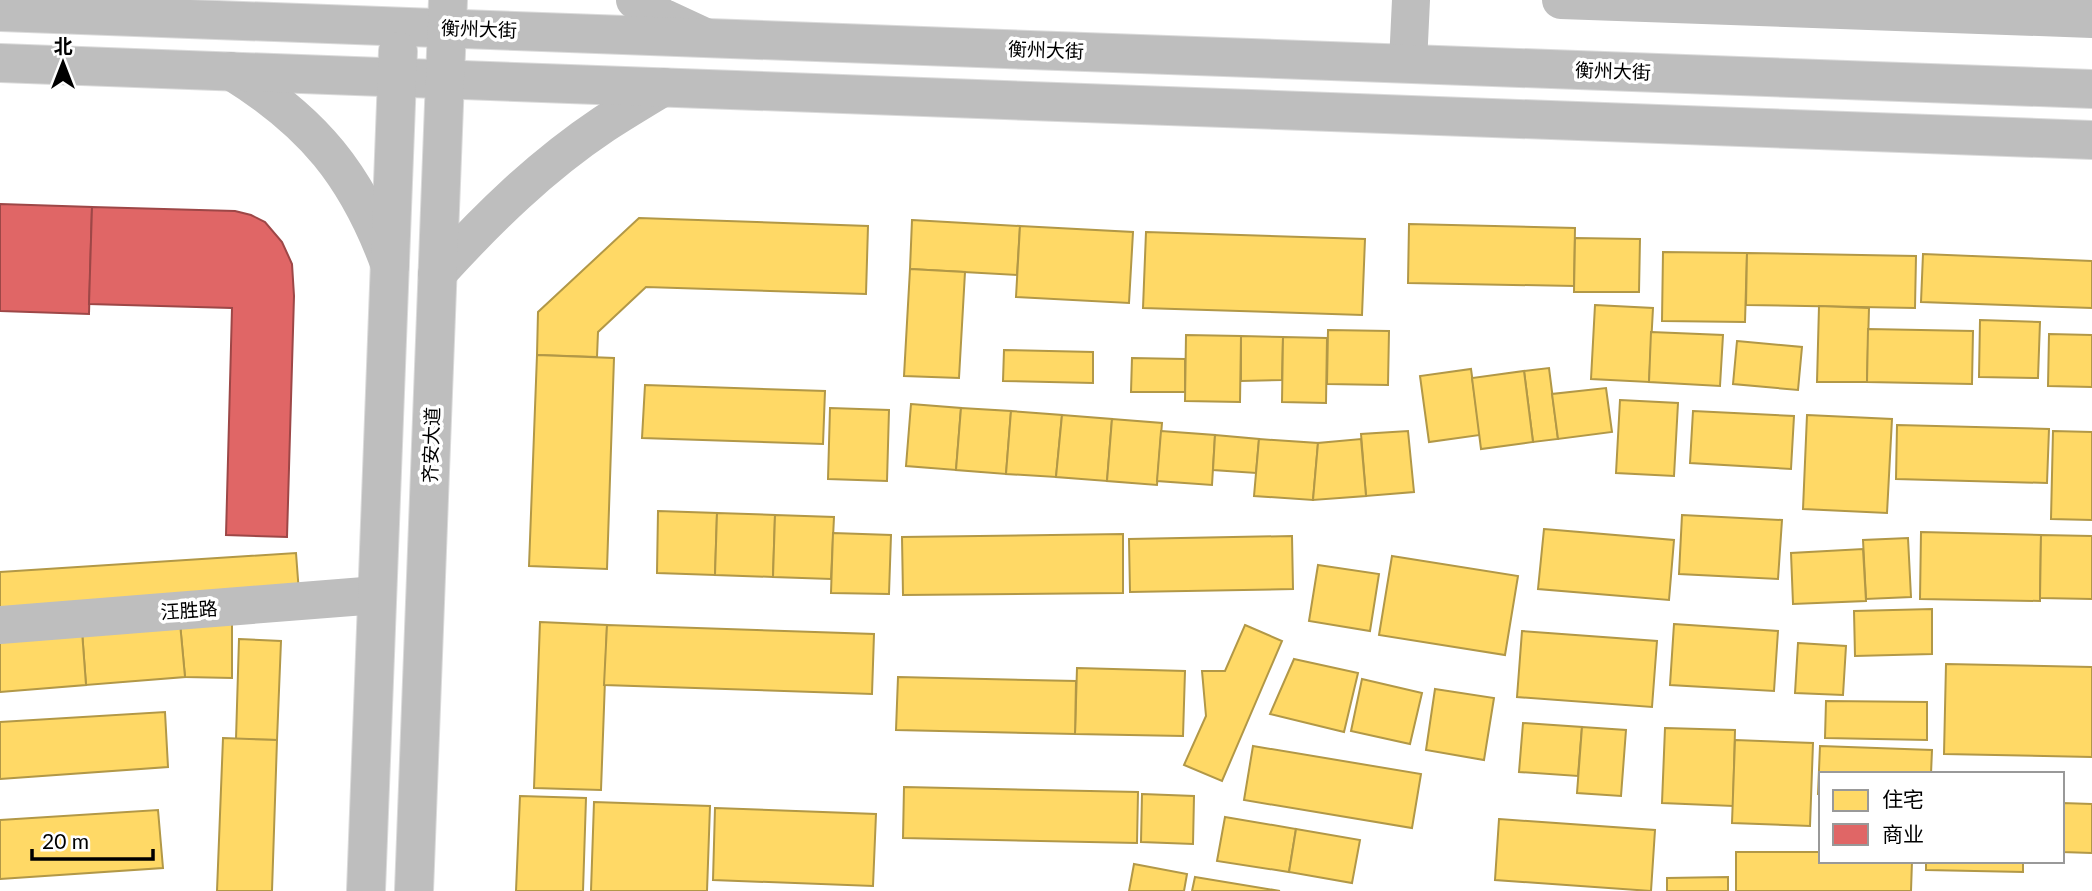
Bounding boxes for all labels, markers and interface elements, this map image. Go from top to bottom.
street label: 衡州大街 [441,16,517,41]
north arrow [28,28,98,98]
text: 北 [53,34,73,57]
street label: 衡州大街 [1008,37,1084,62]
street label: 衡州大街 [1575,58,1651,83]
street label: 齐安大道 [418,407,443,483]
street label: 汪胜路 [160,596,218,623]
legend [1819,772,2064,863]
text: 住宅 [1882,786,1924,811]
scale bar [32,818,152,862]
text: 商业 [1882,821,1924,846]
text: 20 m [42,828,89,853]

